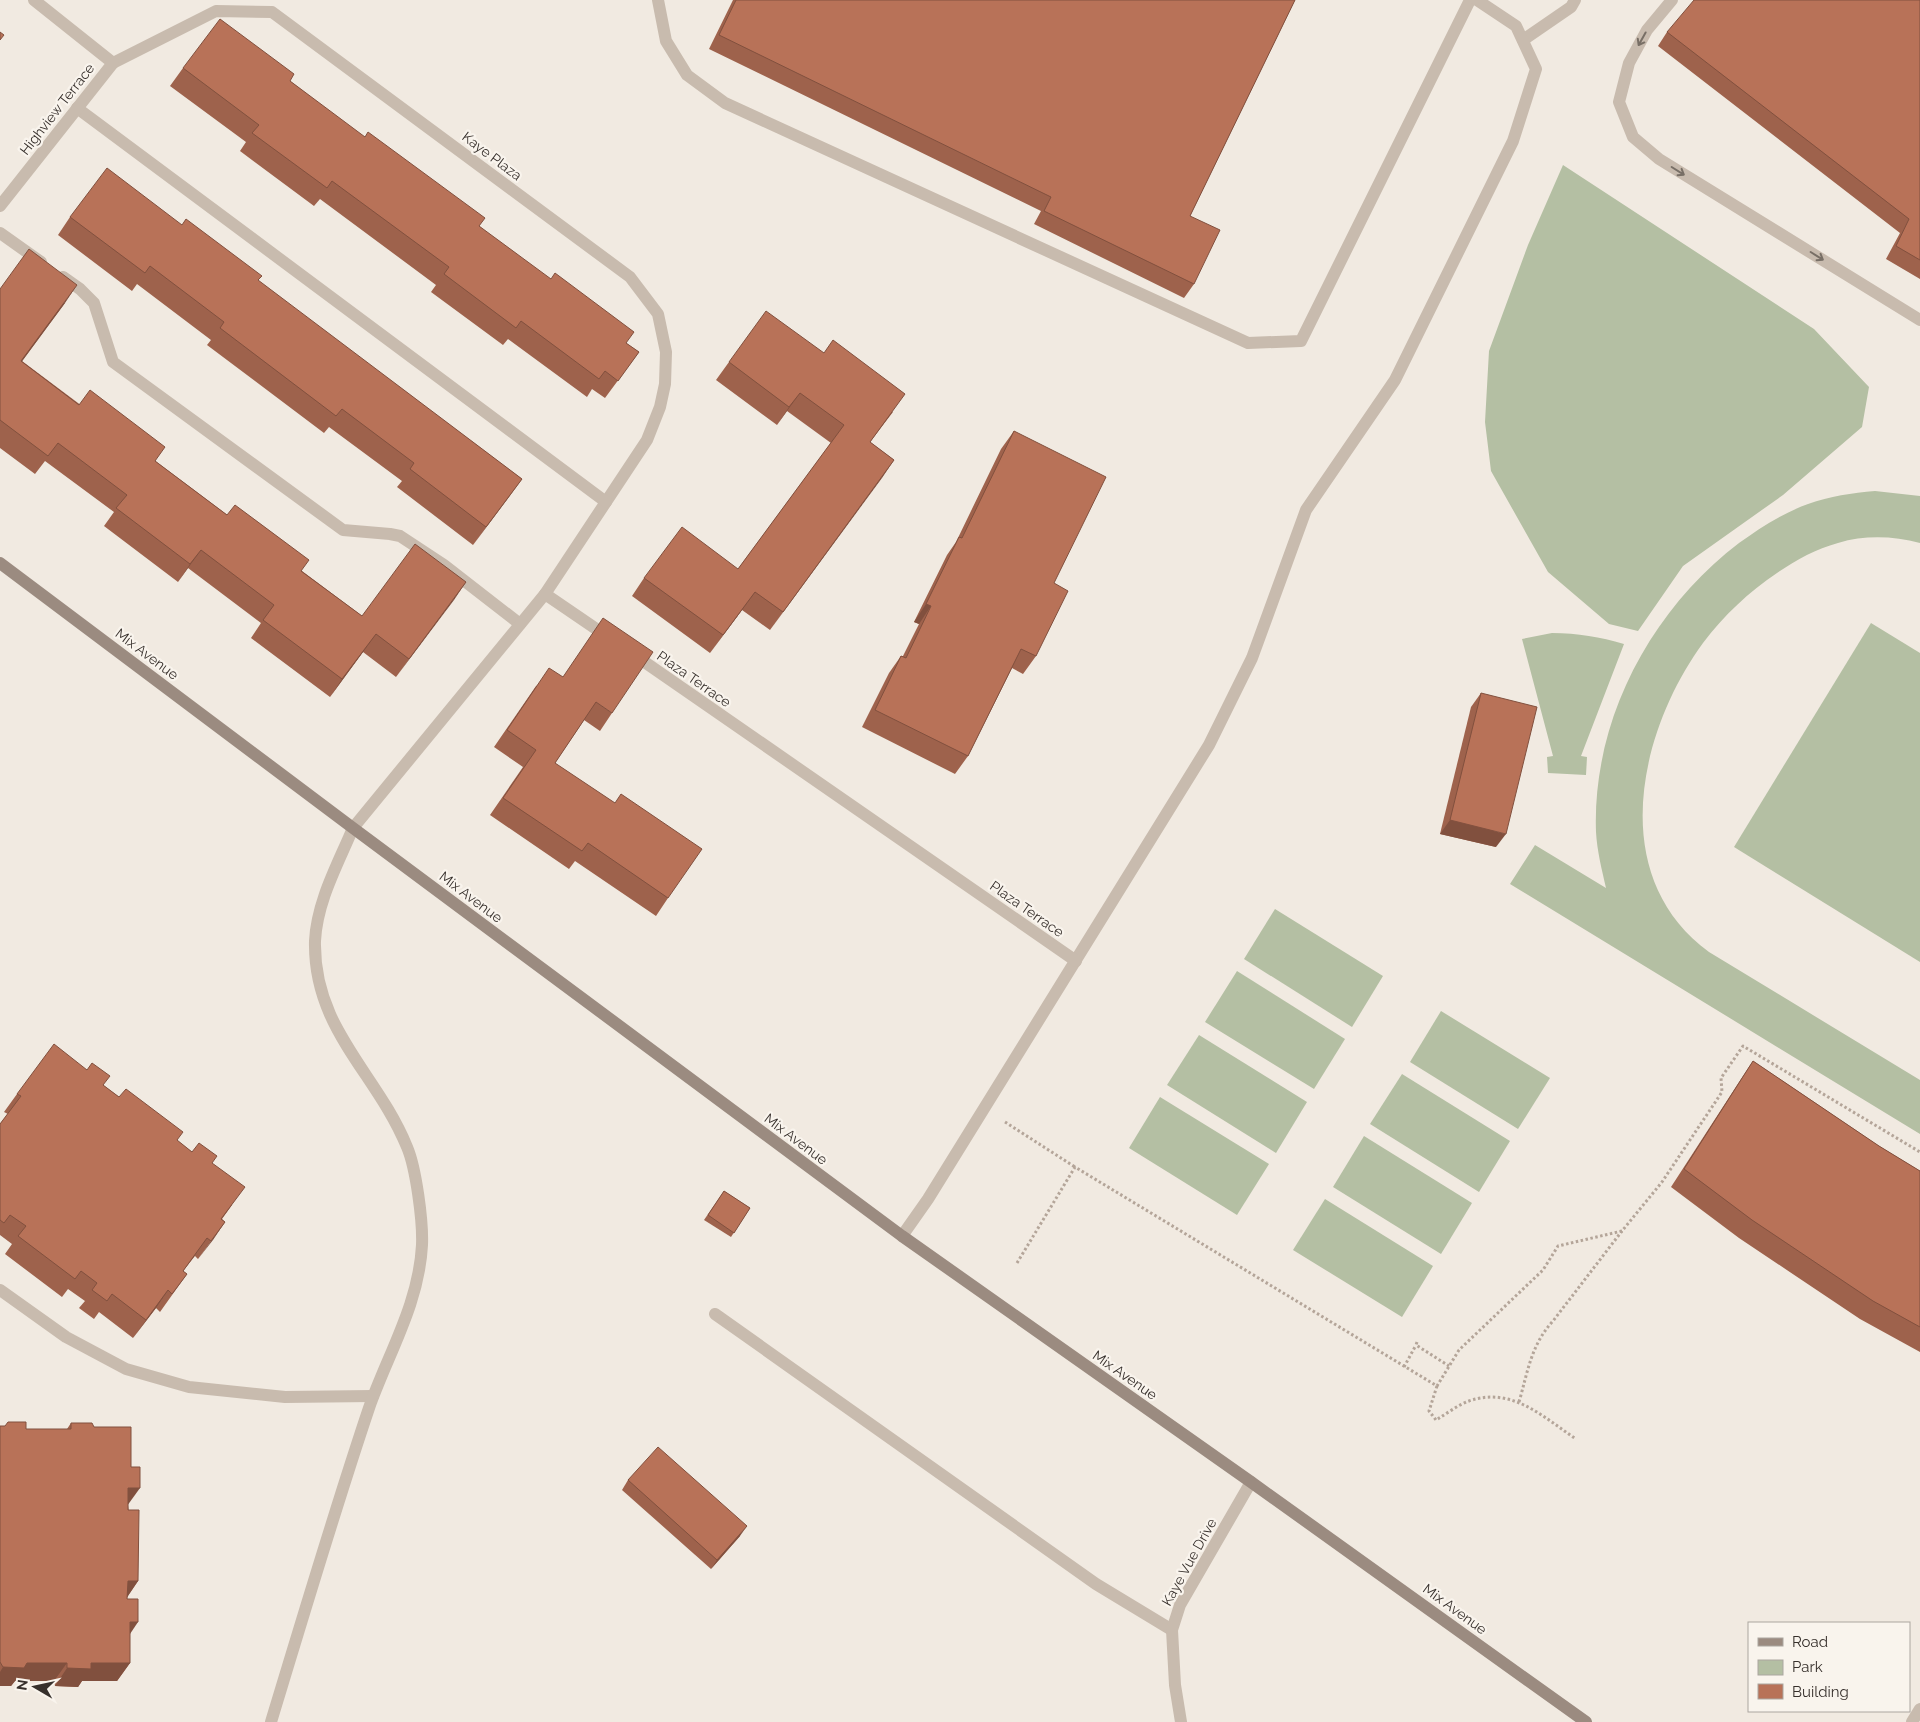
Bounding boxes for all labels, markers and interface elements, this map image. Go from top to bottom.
one-way arrow [1637,31,1647,45]
street label: Highview Terrace [16,60,98,158]
street label: Kaye Plaza [459,128,525,184]
one-way arrow [1671,167,1685,177]
one-way arrow [1809,252,1823,262]
street label: Mix Avenue [112,625,182,683]
street label: Plaza Terrace [654,648,734,710]
street label: Mix Avenue [436,868,506,926]
street label: Plaza Terrace [987,878,1067,940]
street label: Mix Avenue [761,1110,831,1168]
street label: Mix Avenue [1090,1347,1160,1403]
street label: Kaye Vue Drive [1158,1515,1220,1609]
street label: Mix Avenue [1420,1581,1490,1637]
legend [1748,1622,1910,1712]
text: Road [1792,1633,1828,1651]
text: Park [1792,1658,1823,1676]
north arrow [10,1662,60,1712]
text: N [13,1678,31,1691]
text: Building [1792,1683,1849,1701]

